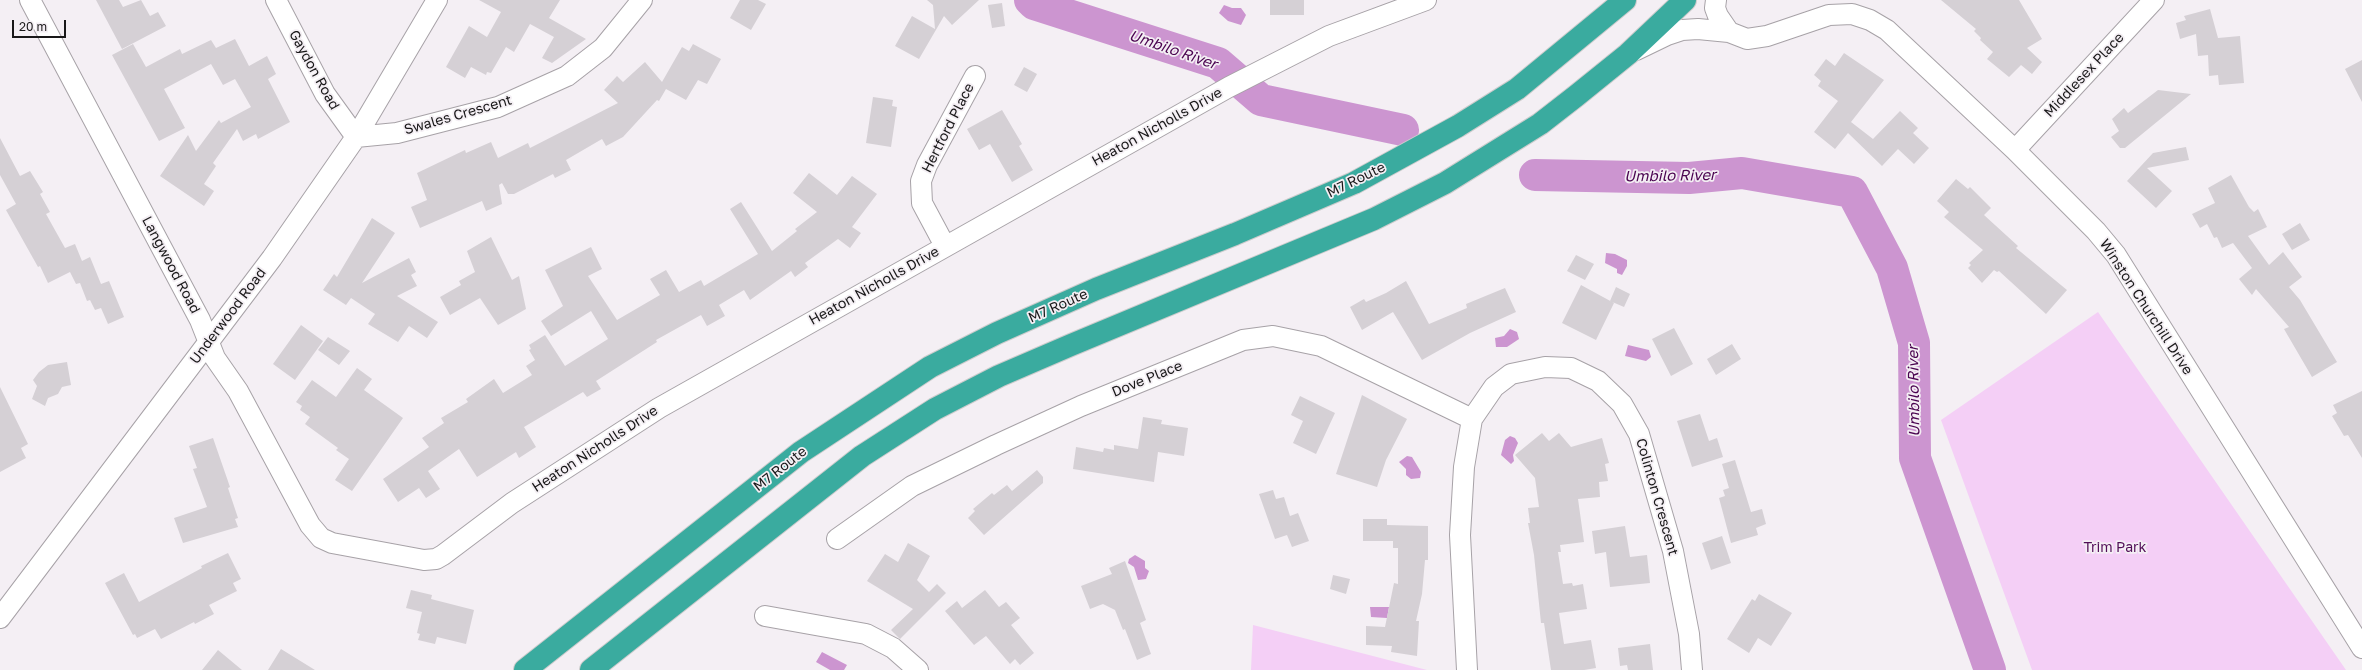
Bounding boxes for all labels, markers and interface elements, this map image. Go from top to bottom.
scale bar [14,12,68,38]
text: 20 m [19,19,47,34]
street label: Gaydon Road [285,27,343,113]
water label: Umbilo River [1127,27,1219,73]
street label: Middlesex Place [2041,29,2127,121]
street label: Hertford Place [918,80,978,176]
street label: Heaton Nicholls Drive [1089,84,1225,170]
street label: Swales Crescent [402,92,514,138]
street label: M7 Route [1324,159,1388,201]
water label: Umbilo River [1624,166,1716,186]
street label: Langwood Road [138,214,204,316]
street label: Winston Churchill Drive [2096,236,2196,378]
street label: Heaton Nicholls Drive [806,243,942,329]
street label: Underwood Road [186,265,270,367]
street label: M7 Route [1026,286,1090,326]
water label: Umbilo River [1904,345,1924,437]
street label: Dove Place [1109,357,1185,401]
street label: Heaton Nicholls Drive [529,402,661,496]
street label: Colinton Crescent [1632,437,1682,557]
street label: M7 Route [750,443,810,495]
park label: Trim Park [2084,540,2146,556]

